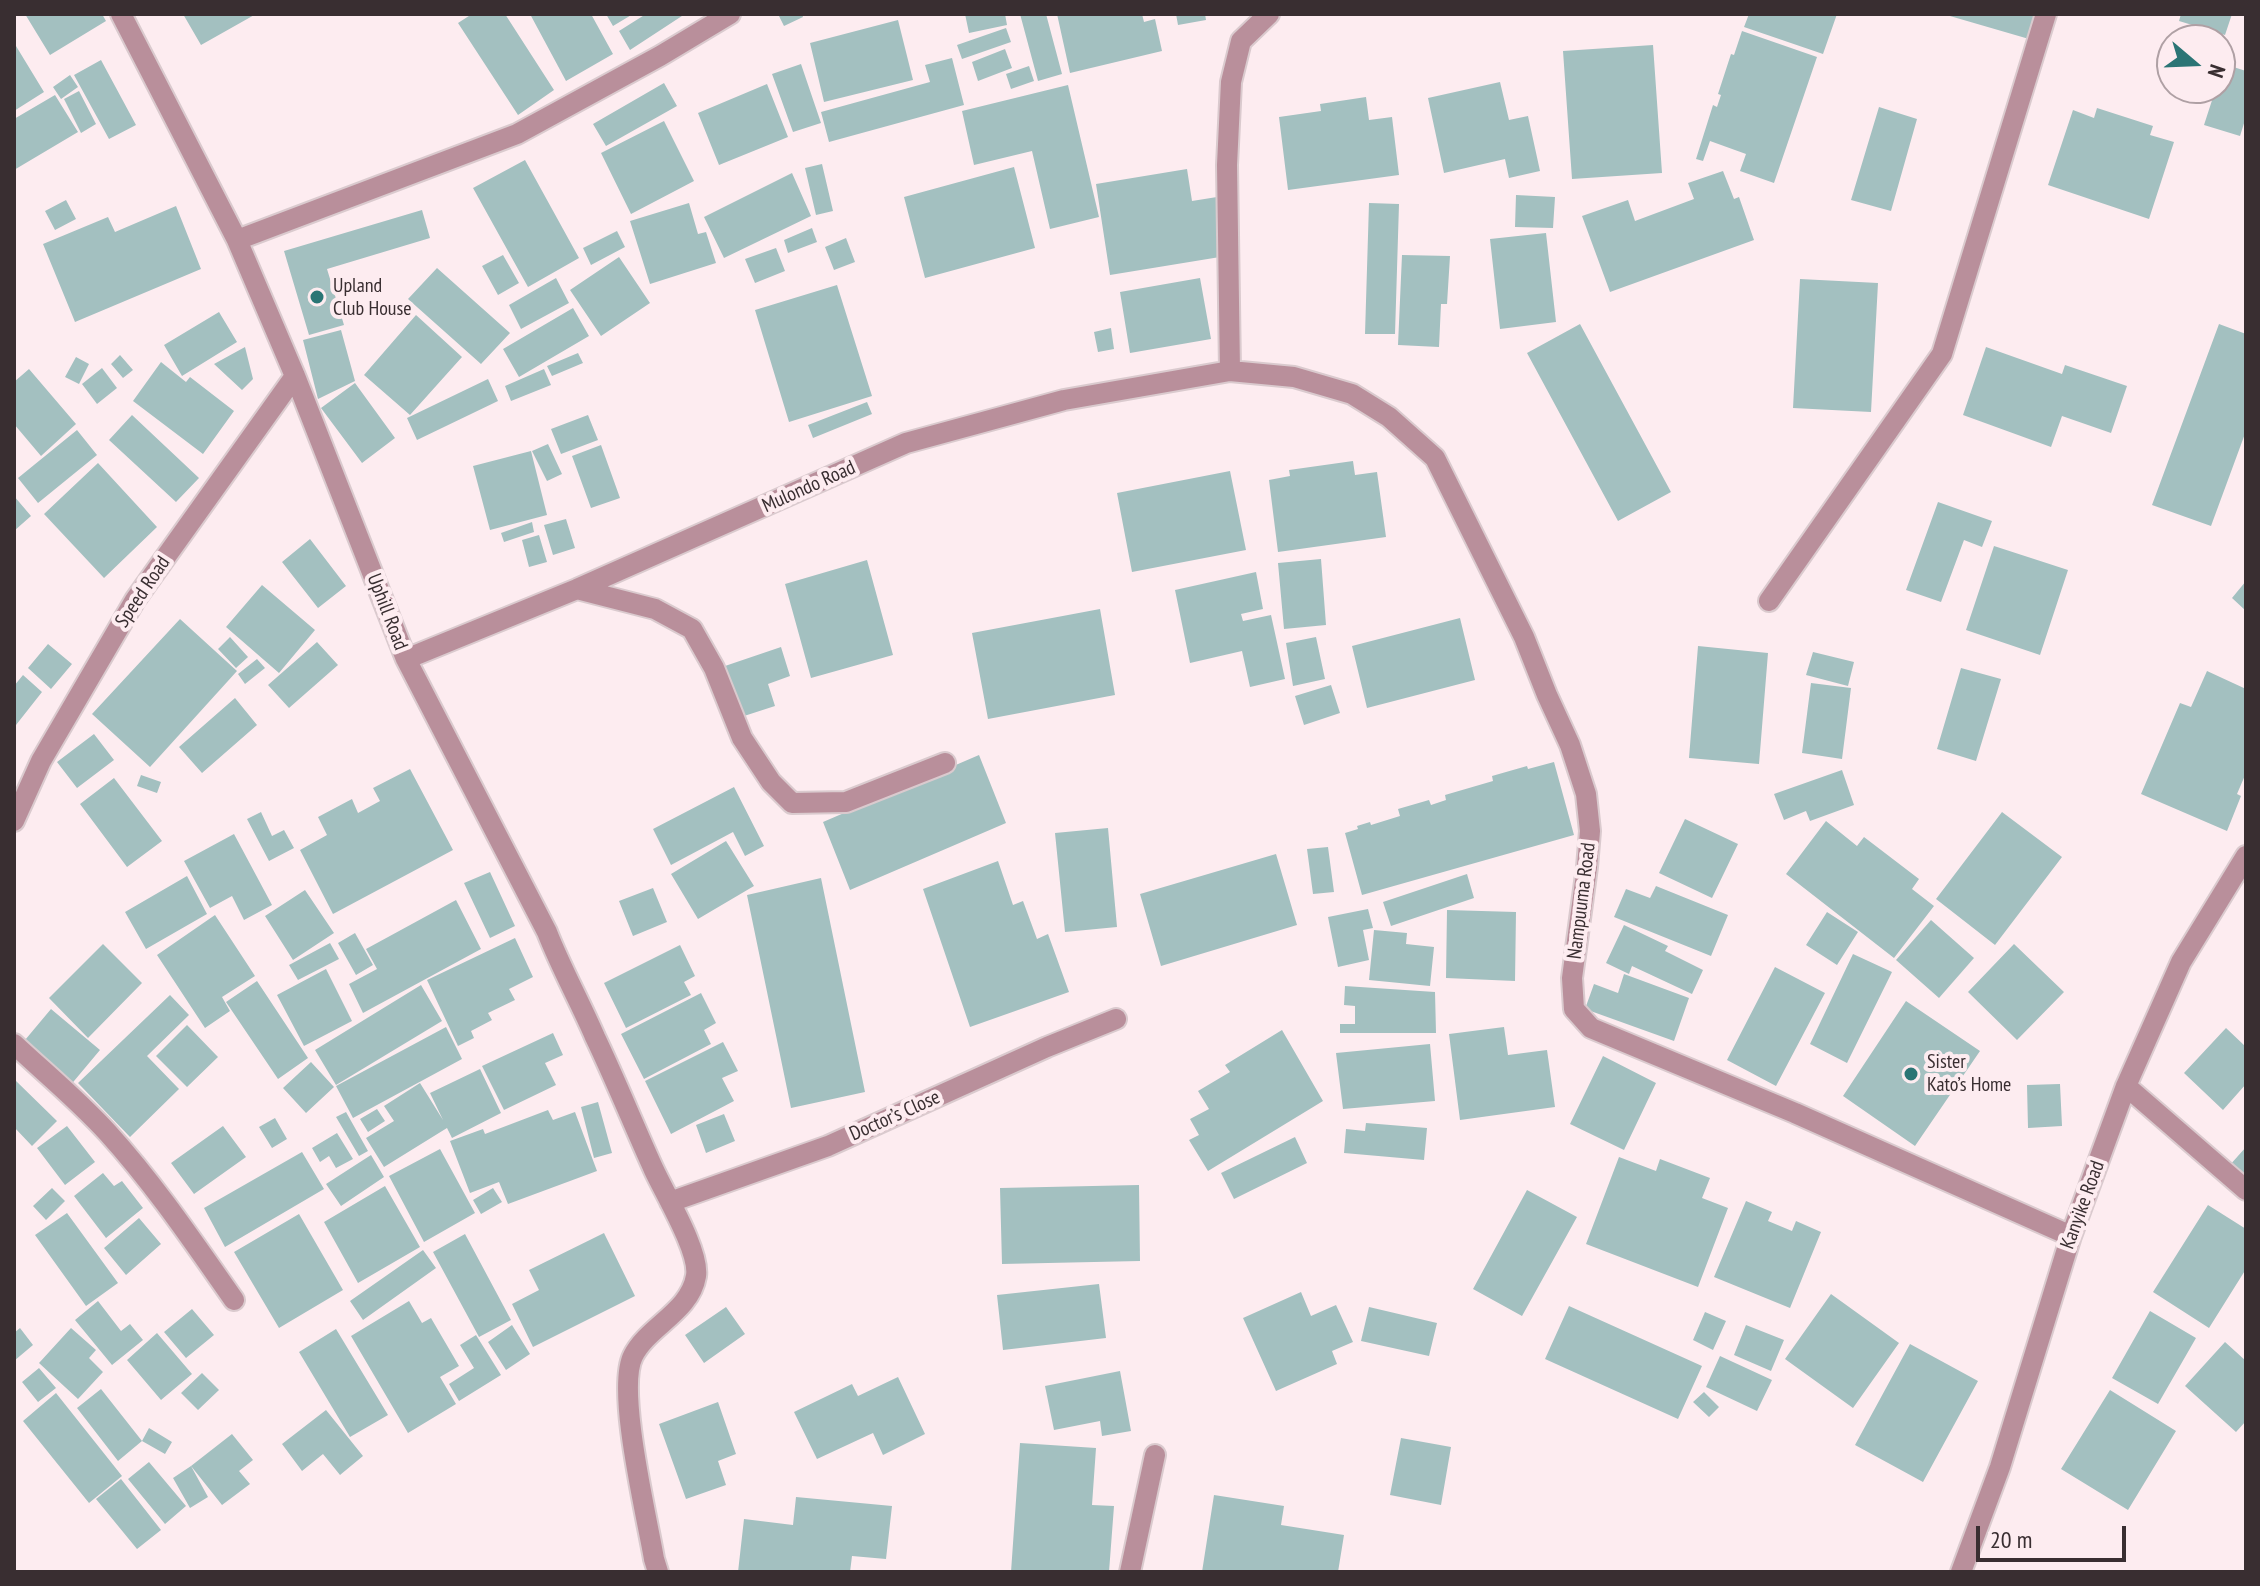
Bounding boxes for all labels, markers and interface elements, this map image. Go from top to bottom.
north arrow [2156,24,2236,104]
text: N [2202,61,2232,81]
place label: Upland Club House [333,274,411,321]
marker: Upland Club House [308,288,326,306]
street label: Mulondo Road [759,456,859,518]
street label: Speed Road [111,552,175,632]
street label: Uphill Road [361,570,413,654]
street label: Nampuuma Road [1563,841,1601,961]
place label: Sister Kato’s Home [1927,1050,2011,1097]
marker: Sister Kato’s Home [1902,1065,1920,1083]
street label: Doctor’s Close [846,1085,944,1147]
street label: Kanyike Road [2056,1158,2110,1252]
scale bar [1980,1510,2130,1560]
text: 20 m [1990,1524,2032,1555]

